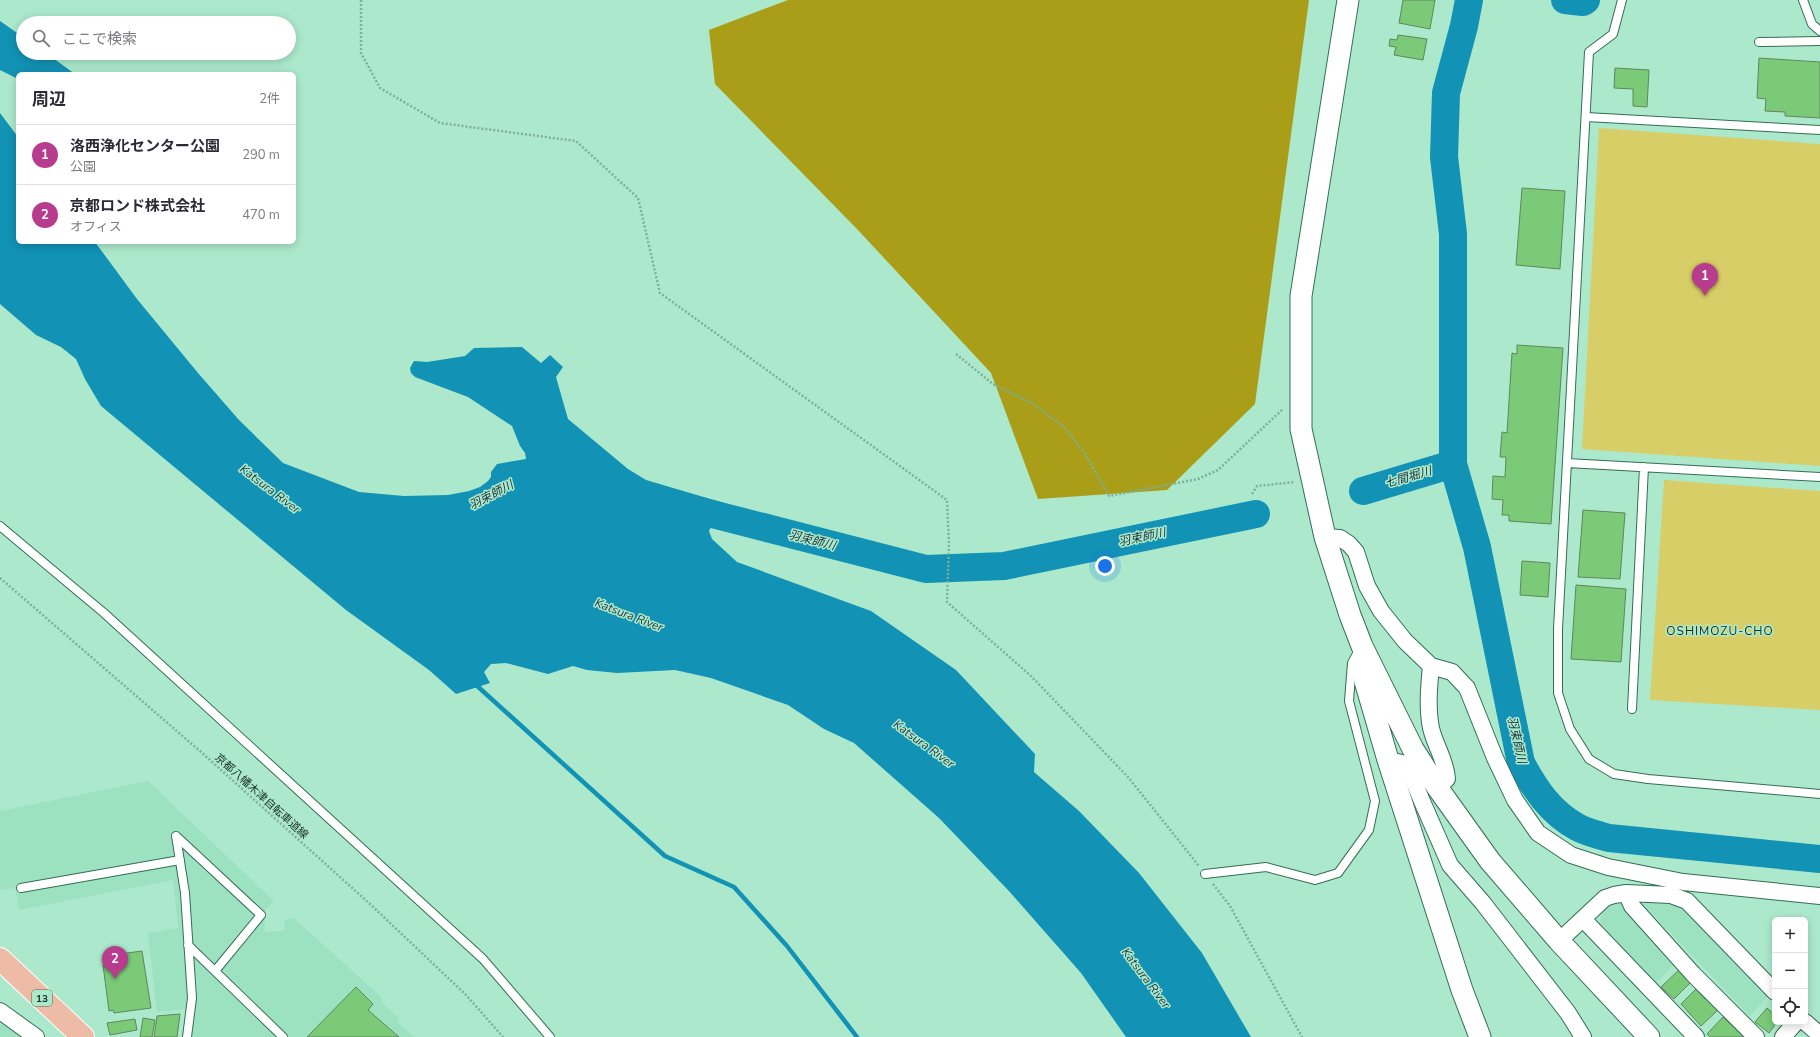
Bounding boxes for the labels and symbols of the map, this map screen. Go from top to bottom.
pin: 1 [1692,263,1718,296]
water label: Katsura River [236,461,304,517]
water label: 七間堀川 [1383,462,1435,491]
water label: 羽束師川 [466,476,518,513]
water label: 羽束師川 [1117,524,1169,550]
water label: 羽束師川 [787,526,839,554]
your location [1095,556,1115,576]
water label: Katsura River [593,595,666,636]
district label: OSHIMOZU-CHO [1666,623,1774,639]
water label: 羽束師川 [1504,715,1531,767]
water label: Katsura River [890,716,958,772]
street label: 京都八幡木津自転車道線 [212,750,312,842]
water label: Katsura River [1118,944,1174,1012]
pin: 2 [102,946,128,979]
road number: 13 [32,990,52,1006]

